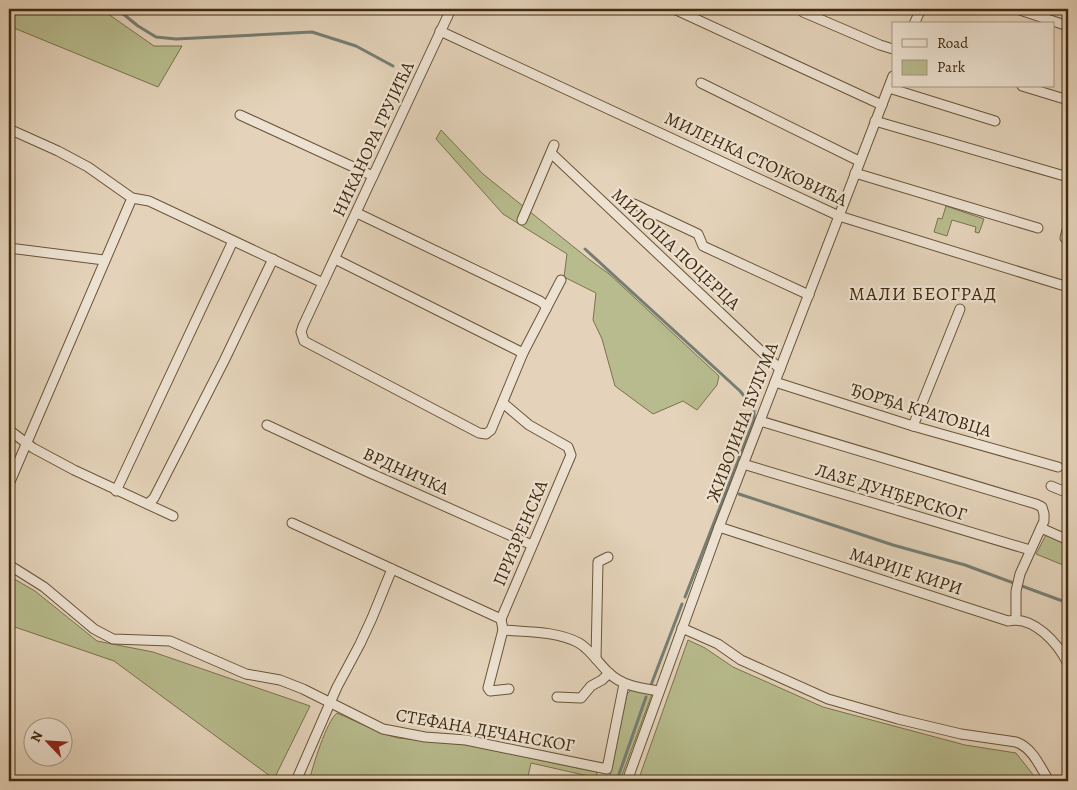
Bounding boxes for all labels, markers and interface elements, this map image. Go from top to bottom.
legend [892,22,1054,88]
text: Road [937,33,969,53]
street label: НИКАНОРА ГРУЈИЋА [326,57,420,221]
text: Park [937,57,966,77]
street label: МИЛЕНКА СТОЈКОВИЋА [661,106,852,212]
street label: МИЛОША ПОЦЕРЦА [606,183,746,315]
district label: МАЛИ БЕОГРАД [849,281,997,307]
street label: ЖИВОЈИНА ЋУЛУМА [700,338,784,505]
street label: ЂОРЂА КРАТОВЦА [847,377,995,443]
street label: ВРДНИЧКА [359,441,453,501]
street label: ЛАЗЕ ДУНЂЕРСКОГ [813,458,970,526]
street label: ПРИЗРЕНСКА [487,476,553,590]
street label: МАРИЈЕ КИРИ [846,541,966,601]
street label: СТЕФАНА ДЕЧАНСКОГ [394,702,576,758]
north arrow [22,718,72,768]
text: N [26,728,47,745]

